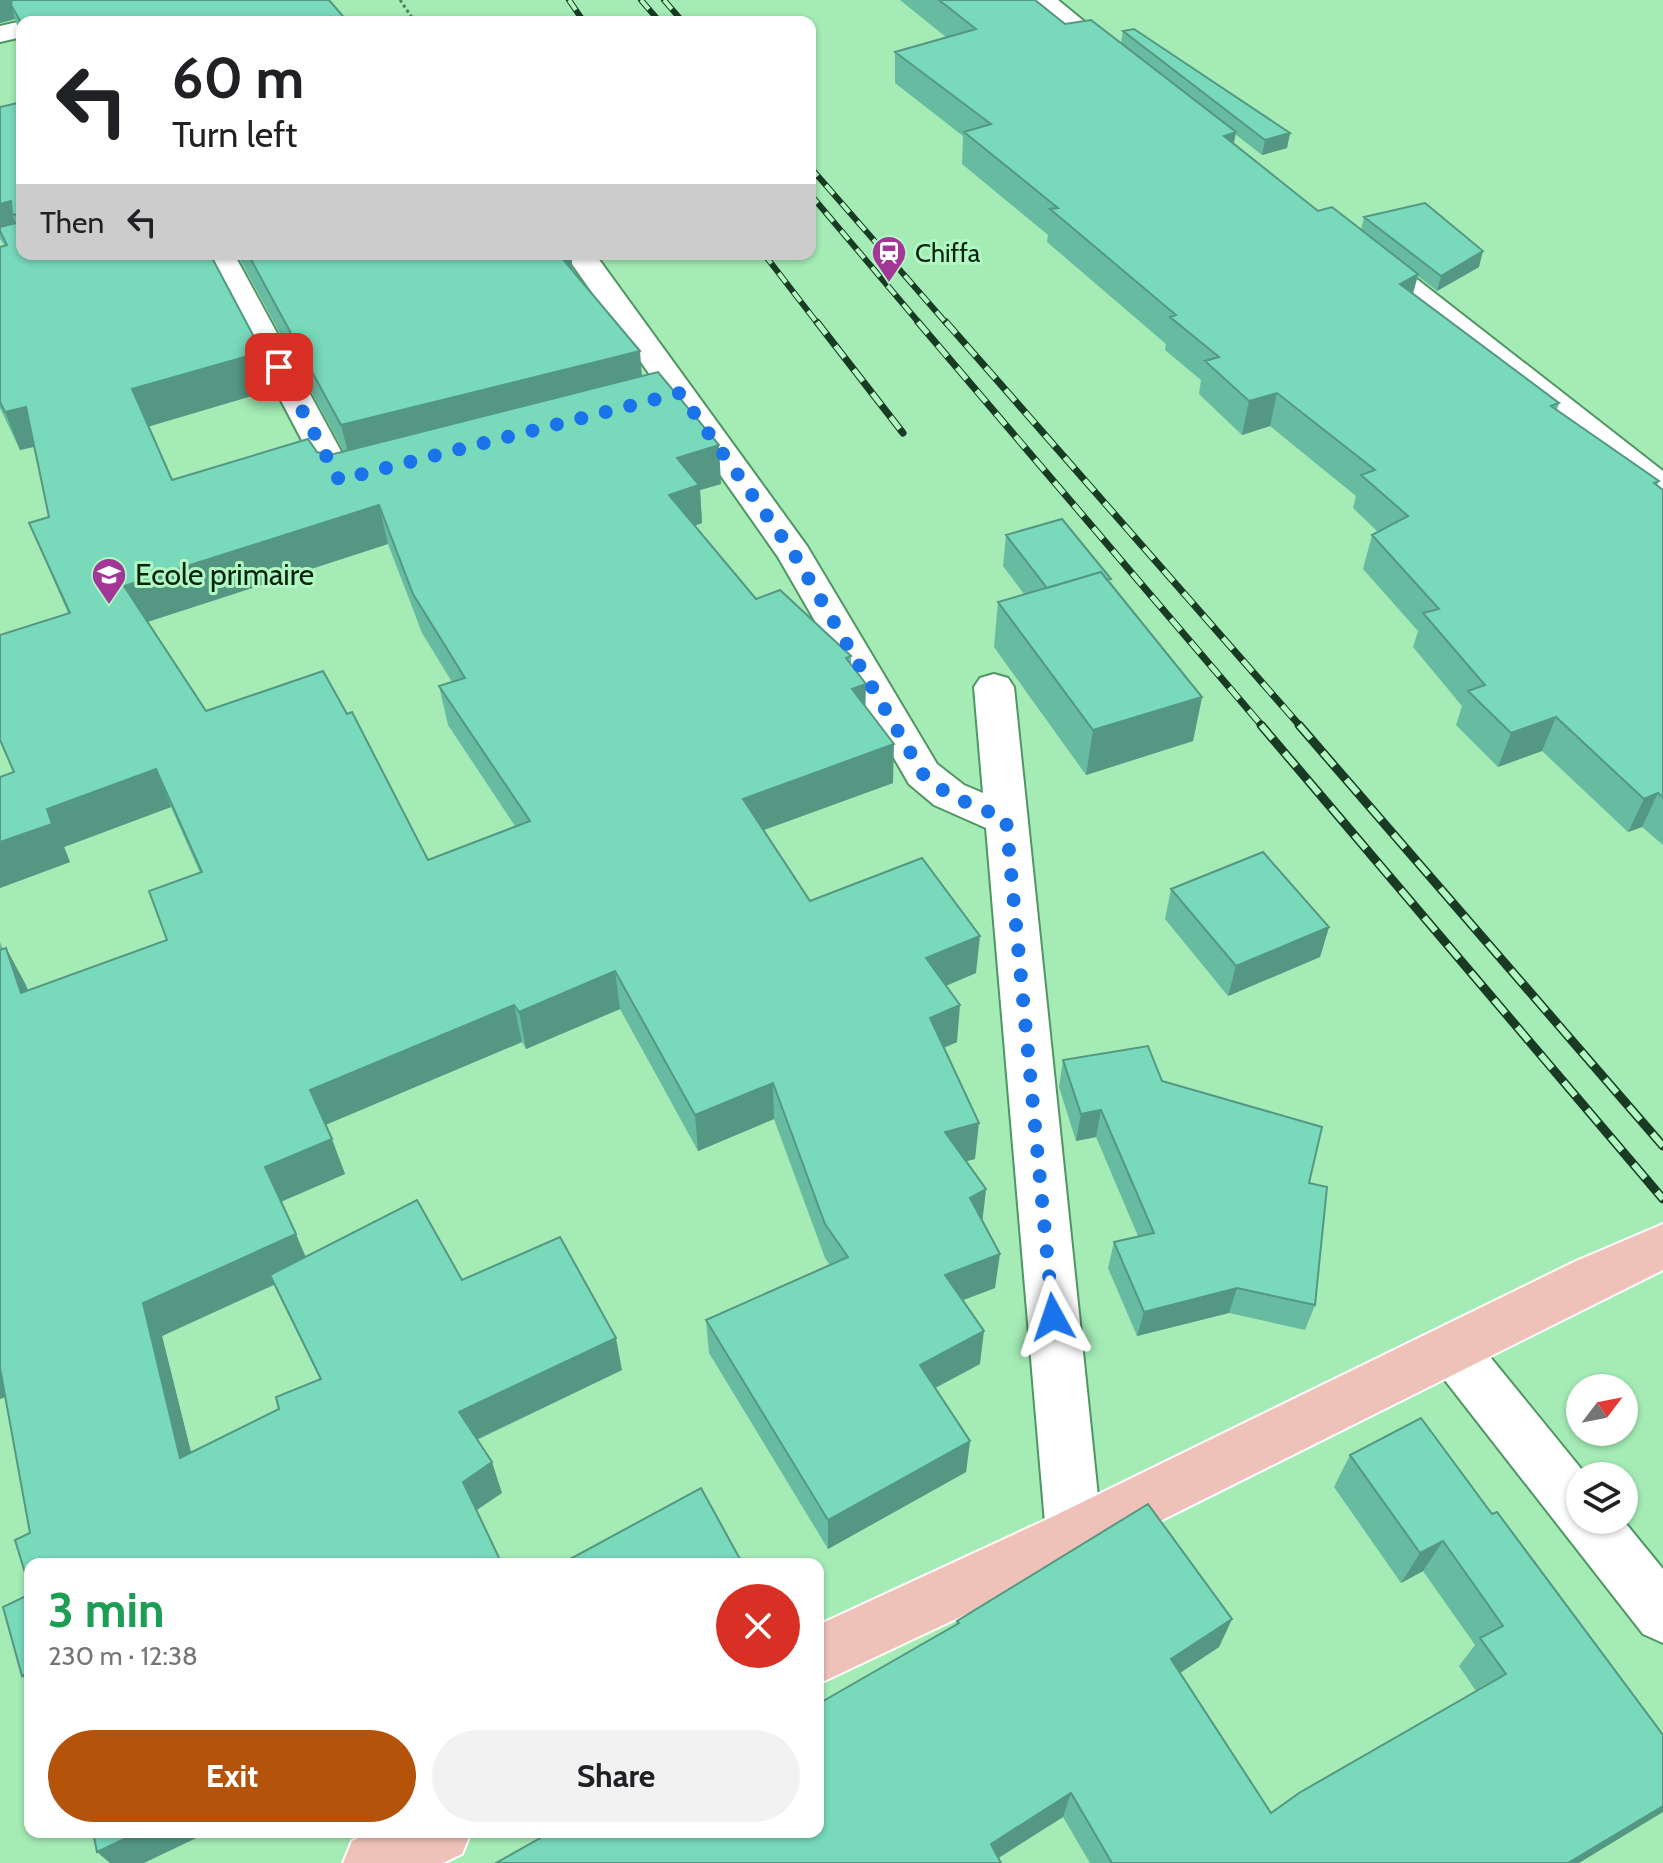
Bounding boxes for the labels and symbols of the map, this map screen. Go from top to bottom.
station icon: Chiffa [870,234,908,284]
place label: Chiffa [915,237,981,269]
pin [245,333,313,401]
school or university icon: Ecole primaire [90,556,128,606]
place label: Ecole primaire [135,556,314,593]
position arrow [1011,1275,1095,1359]
north arrow [1566,1374,1638,1446]

